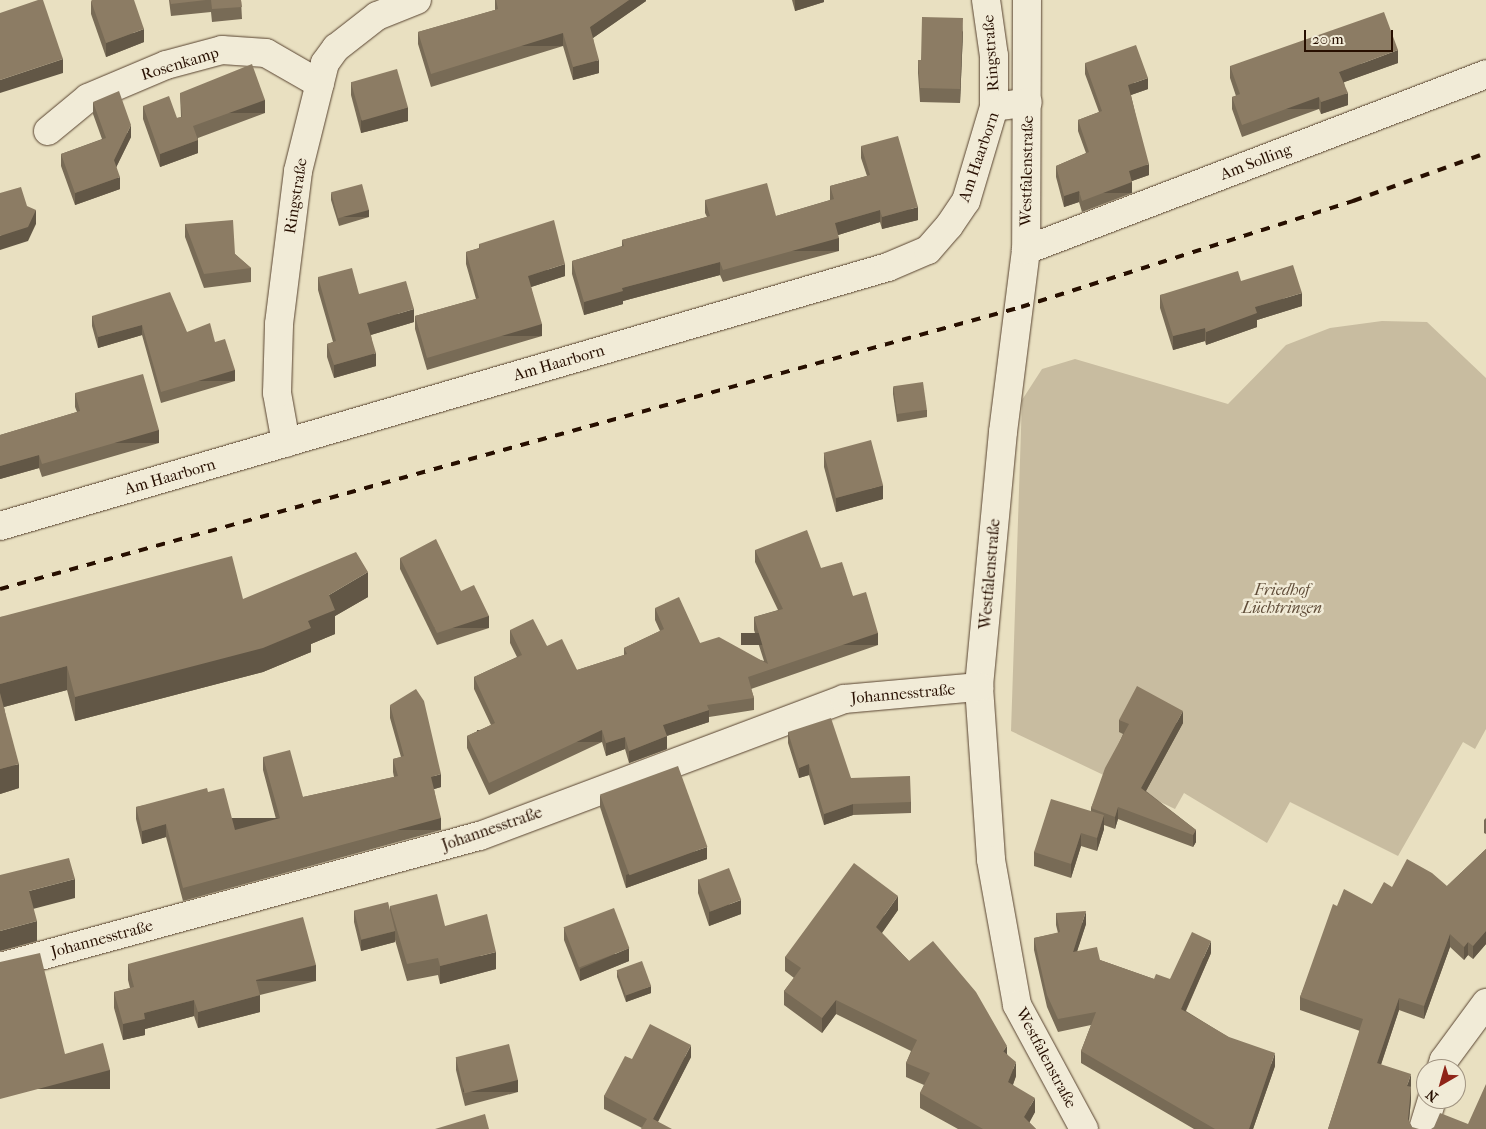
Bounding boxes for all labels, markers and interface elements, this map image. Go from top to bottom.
street label: Ringstraße [979,14,1003,92]
scale bar [1306,20,1395,52]
text: 20 m [1312,30,1344,48]
street label: Rosenkamp [139,43,221,85]
street label: Am Haarborn [955,110,1003,204]
street label: Westfalenstraße [1016,115,1038,227]
street label: Am Solling [1218,140,1294,184]
street label: Ringstraße [281,157,311,235]
street label: Am Haarborn [511,341,607,385]
street label: Am Haarborn [122,455,218,499]
street label: Westfalenstraße [976,518,1004,630]
park label: Friedhof Lüchtringen [1242,580,1322,618]
street label: Johannesstraße [850,680,956,708]
street label: Johannesstraße [439,803,545,855]
street label: Johannesstraße [49,916,155,962]
street label: Westfalenstraße [1011,1005,1081,1111]
north arrow [1416,1059,1466,1109]
text: N [1423,1085,1441,1105]

